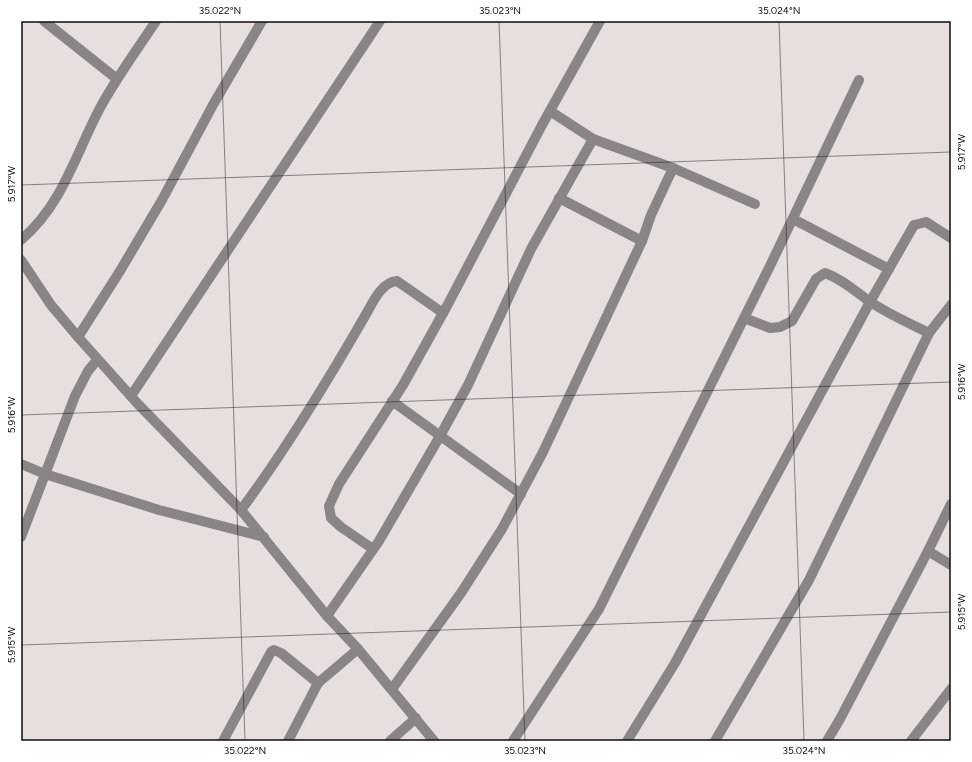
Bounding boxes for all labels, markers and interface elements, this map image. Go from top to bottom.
text: 35.022°N [199,4,241,17]
text: 35.023°N [479,4,521,17]
text: 35.024°N [758,4,800,17]
text: 5.917°W [955,133,968,170]
text: 5.917°W [5,165,18,202]
text: 5.916°W [955,363,968,400]
text: 5.916°W [5,396,18,433]
text: 5.915°W [955,593,968,630]
text: 5.915°W [5,626,18,663]
text: 35.022°N [224,744,266,757]
text: 35.023°N [504,744,546,757]
text: 35.024°N [783,744,825,757]

